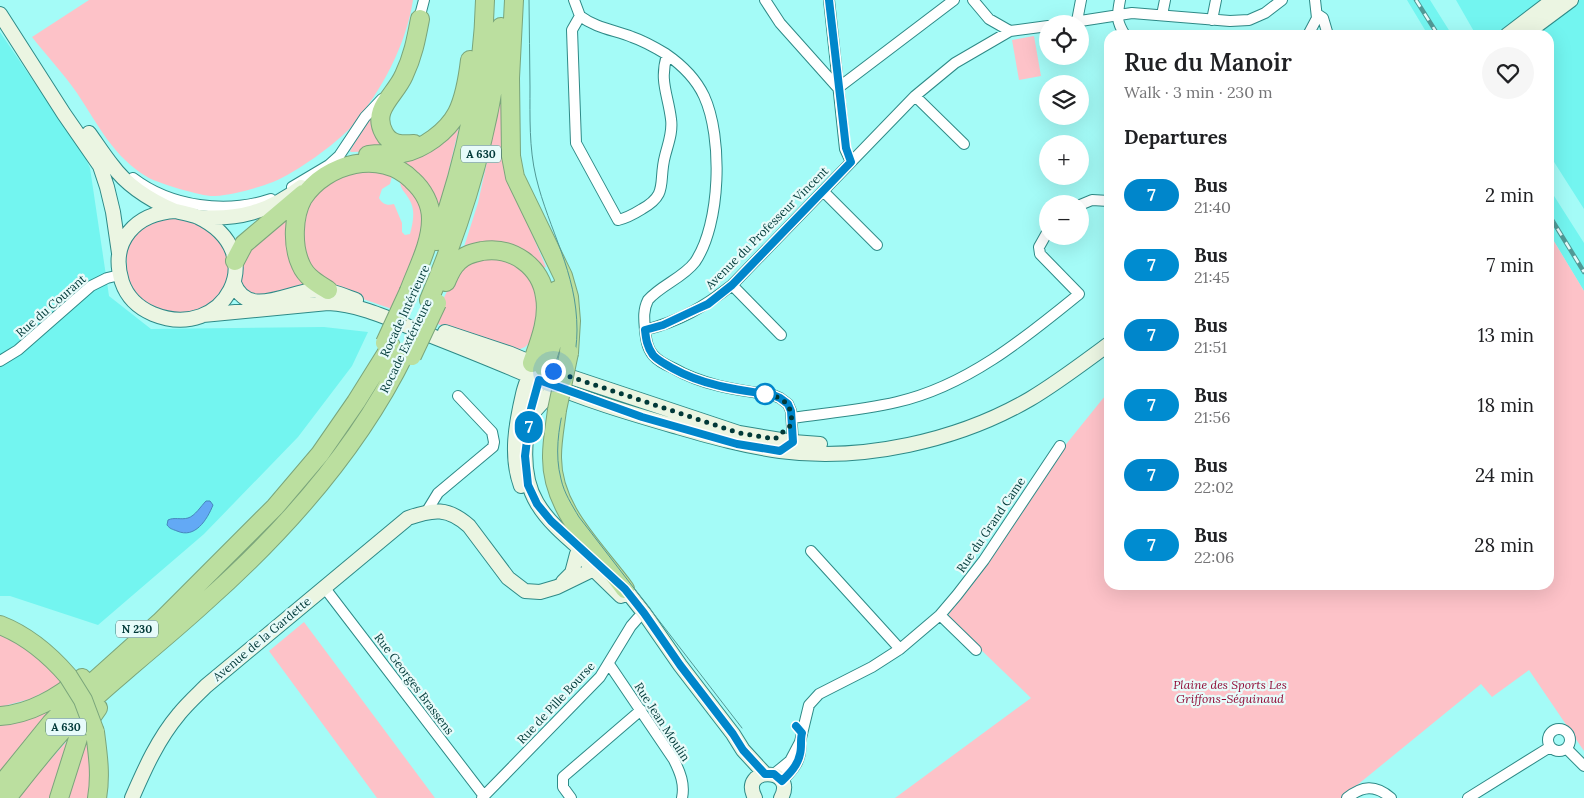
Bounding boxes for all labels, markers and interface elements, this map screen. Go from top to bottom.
map controls [1039,15,1089,245]
button: locate [1039,15,1089,65]
text: Rue du Manoir [1124,47,1292,78]
button: heart [1482,47,1534,99]
button: layers [1039,75,1089,125]
text: Walk · 3 min · 230 m [1124,82,1273,102]
text: Departures [1124,125,1227,149]
button: + [1039,135,1089,185]
road number: A 630 [461,146,501,162]
street label: Avenue du Professeur Vincent [701,163,831,293]
text: Bus [1194,173,1227,197]
text: 7 [1147,183,1156,206]
text: 2 min [1485,183,1534,207]
button: − [1039,195,1089,245]
text: 21:40 [1194,197,1231,217]
text: Bus [1194,243,1227,267]
text: 7 [1147,253,1156,276]
text: 7 min [1486,253,1534,277]
street label: Rocade Intérieure [377,262,433,359]
text: 21:45 [1194,267,1230,287]
street label: Rue du Courant [13,271,89,340]
street label: Rocade Extérieure [376,296,435,395]
text: Bus [1194,313,1227,337]
text: 7 [1147,323,1156,346]
text: 13 min [1478,323,1534,347]
text: 21:51 [1194,337,1227,357]
your location [541,359,566,384]
unlabelled marker [754,383,776,405]
text: Bus [1194,383,1227,407]
text: 7 [1147,393,1156,416]
text: 18 min [1478,393,1534,417]
text: 21:56 [1194,407,1230,427]
line badge: 7 [513,411,545,443]
text: 7 [525,415,533,438]
text: Bus [1194,453,1227,477]
text: 7 [1147,463,1156,486]
text: 24 min [1475,463,1534,487]
street label: Rue du Grand Came [953,474,1028,575]
text: 22:02 [1194,477,1234,497]
text: Bus [1194,523,1227,547]
text: 7 [1147,533,1156,556]
text: 28 min [1474,533,1534,557]
text: 22:06 [1194,547,1234,567]
street label: Avenue de la Gardette [209,593,314,685]
road number: N 230 [116,620,158,638]
street label: Rue Georges Brassens [371,630,458,738]
street label: Rue de Pille Bourse [514,658,598,747]
park label: Plaine des Sports Les Griffons-Séguinaud [1173,677,1287,706]
street label: Rue Jean Moulin [631,680,693,764]
road number: A 630 [46,719,86,736]

